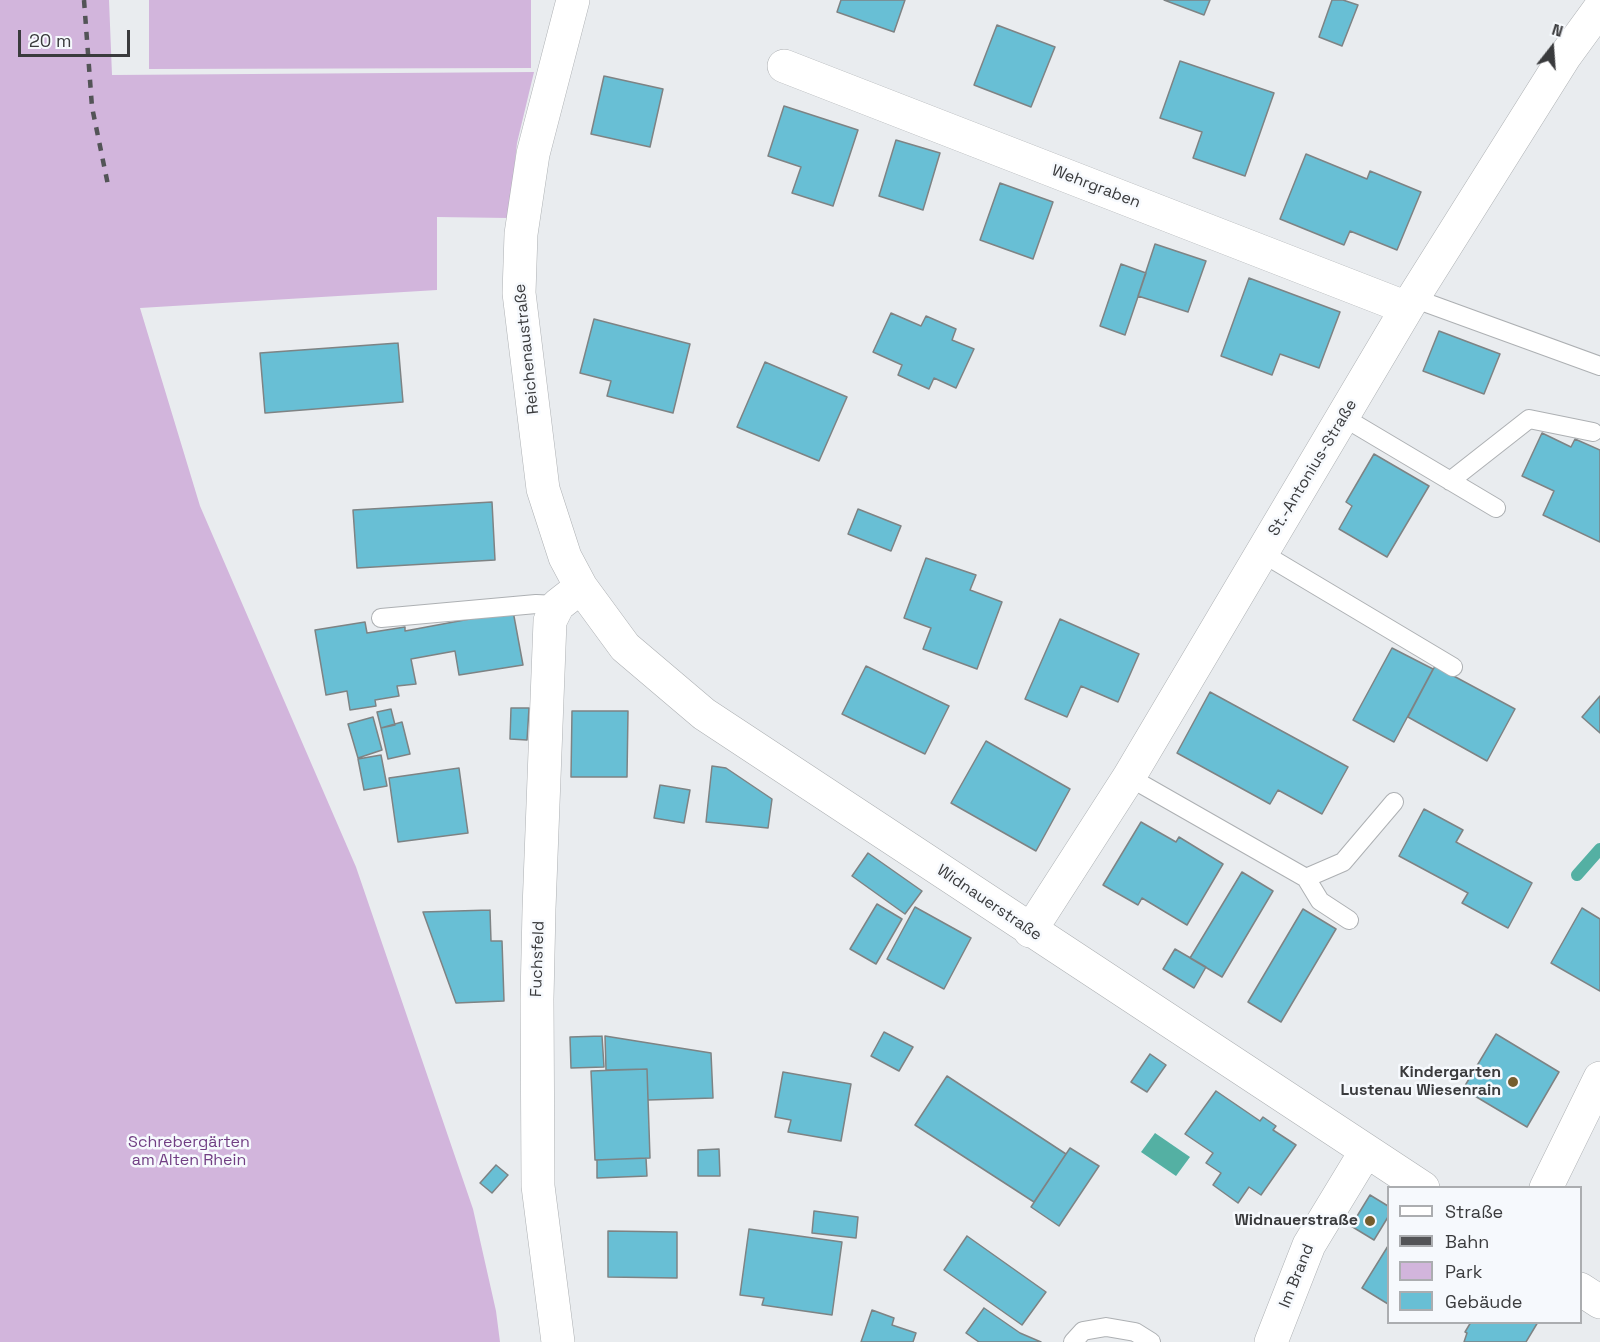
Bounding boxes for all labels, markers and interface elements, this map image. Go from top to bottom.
scale bar [21,18,134,56]
north arrow [1522,18,1582,78]
text: N [1549,19,1566,42]
text: 20 m [29,29,72,52]
street label: Wehrgraben [1049,161,1143,213]
street label: Reichenaustraße [511,283,543,415]
street label: St.-Antonius-Straße [1265,396,1361,540]
street label: Widnauerstraße [933,861,1045,945]
street label: Fuchsfeld [527,920,549,998]
place label: Kindergarten Lustenau Wiesenrain [1340,1063,1501,1101]
marker: Kindergarten Lustenau Wiesenrain [1506,1075,1520,1089]
park label: Schrebergärten am Alten Rhein [128,1133,250,1171]
legend [1387,1186,1582,1324]
text: Straße [1445,1200,1503,1223]
place label: Widnauerstraße [1234,1211,1358,1231]
marker: Widnauerstraße [1363,1214,1377,1228]
text: Bahn [1445,1230,1489,1253]
street label: Im Brand [1275,1241,1319,1311]
text: Park [1445,1260,1482,1283]
text: Gebäude [1445,1290,1523,1313]

